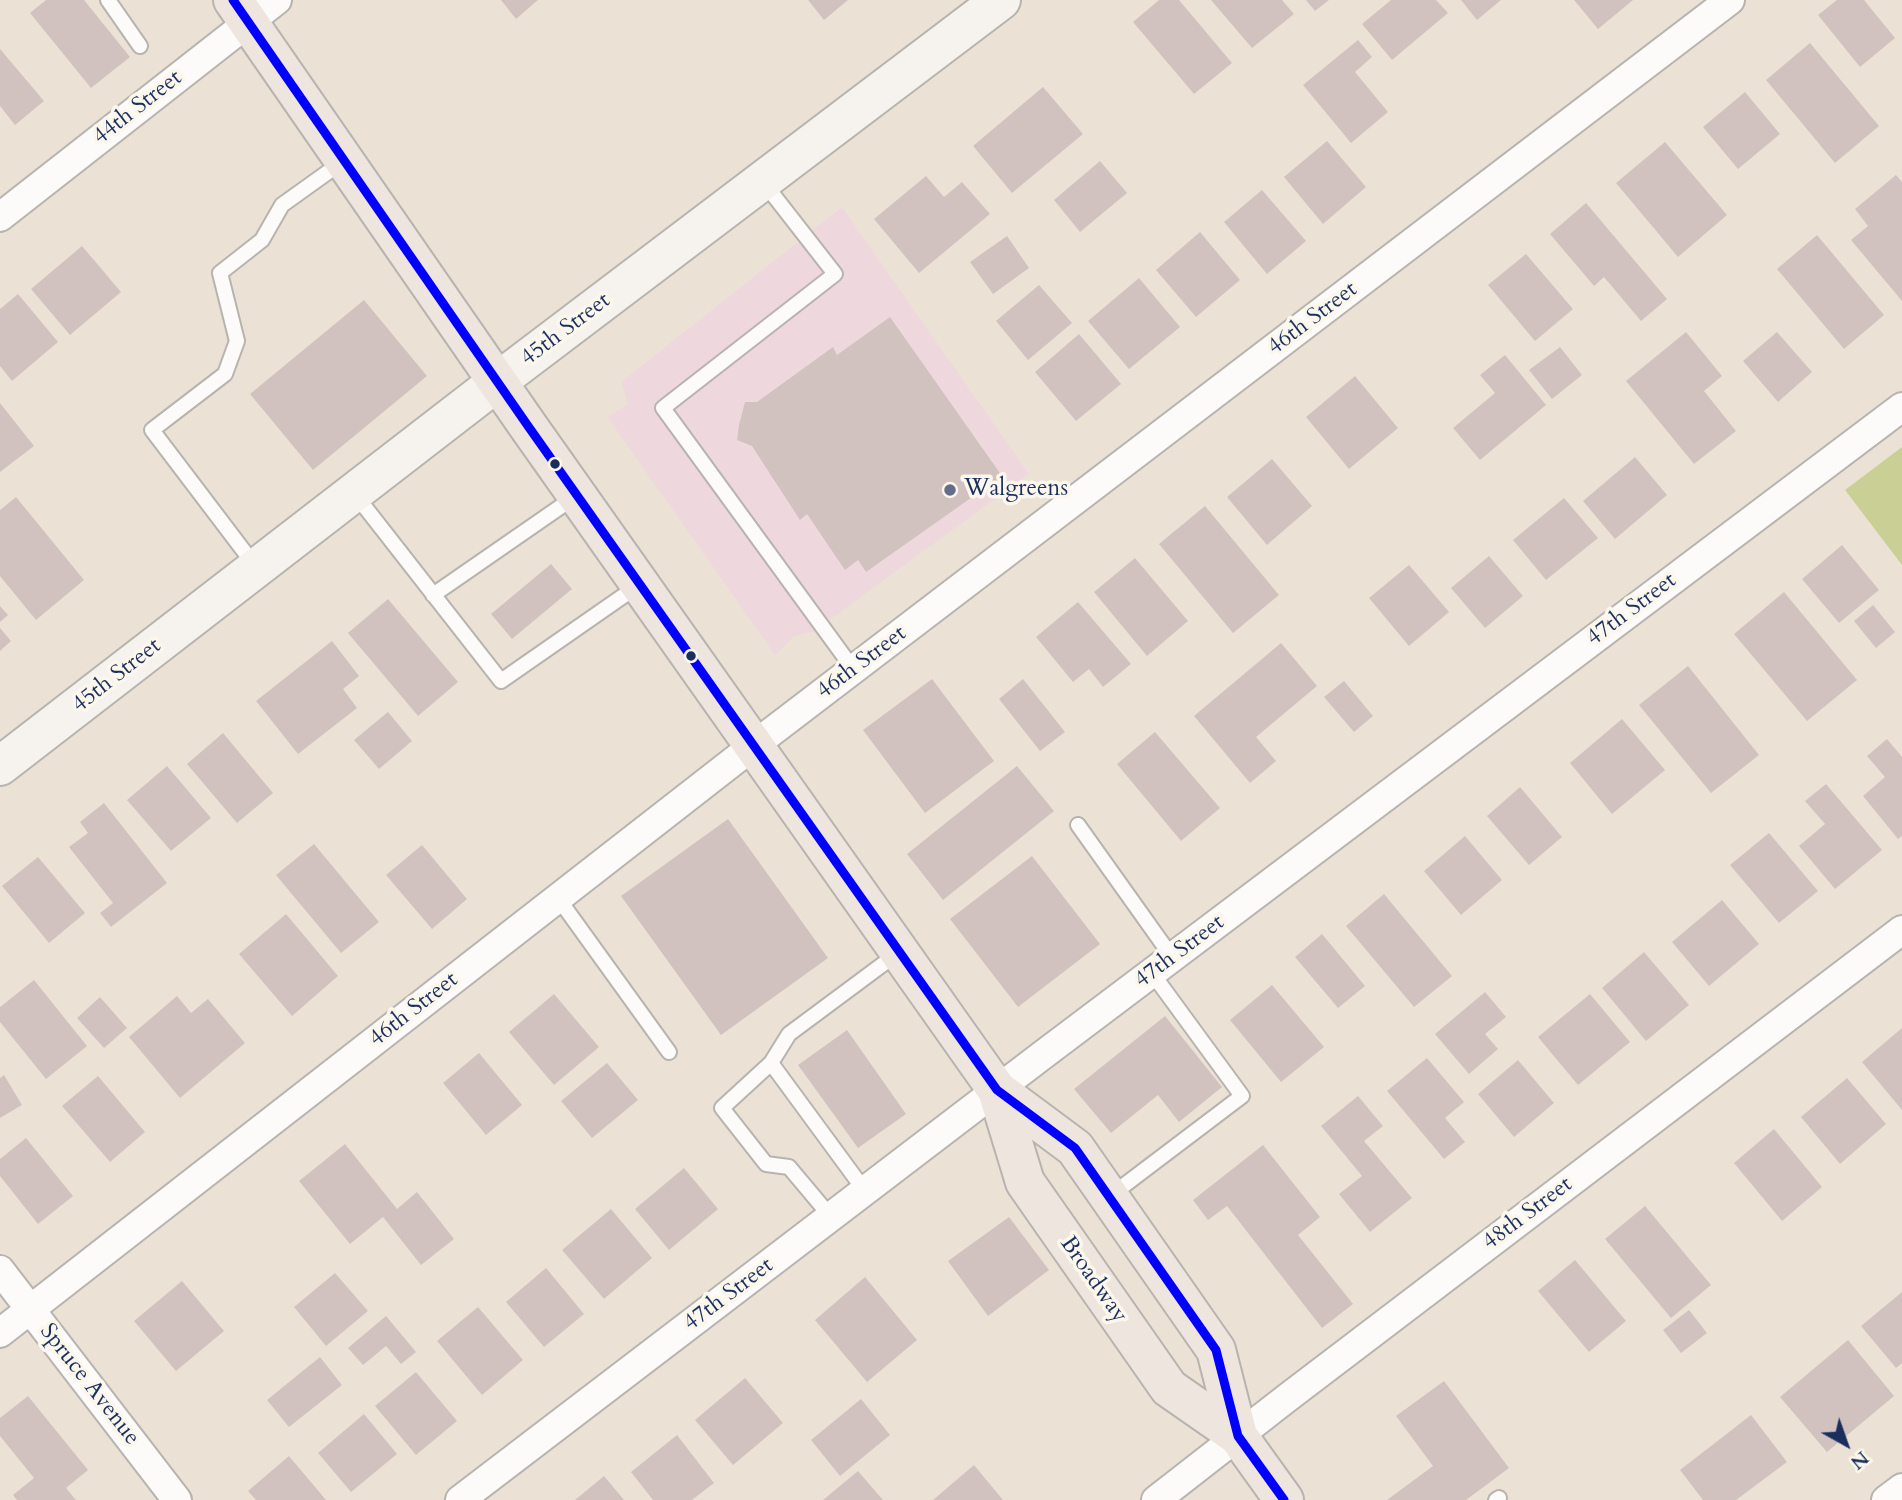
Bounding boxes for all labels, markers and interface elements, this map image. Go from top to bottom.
street label: 44th Street [88,65,188,151]
street label: 46th Street [1263,276,1363,362]
street label: 45th Street [516,287,616,373]
unlabelled marker [548,457,562,471]
place label: Walgreens [964,476,1068,504]
marker: Walgreens [942,482,958,498]
street label: 47th Street [1582,567,1682,653]
street label: 46th Street [812,620,912,706]
street label: 45th Street [67,633,167,719]
unlabelled marker [684,649,698,663]
street label: 47th Street [1130,909,1230,995]
street label: 46th Street [364,967,464,1053]
street label: 48th Street [1478,1171,1578,1257]
street label: Broadway [1053,1231,1133,1329]
street label: 47th Street [679,1252,779,1338]
street label: Spruce Avenue [33,1319,145,1451]
north arrow [1811,1409,1881,1479]
text: N [1845,1445,1874,1475]

